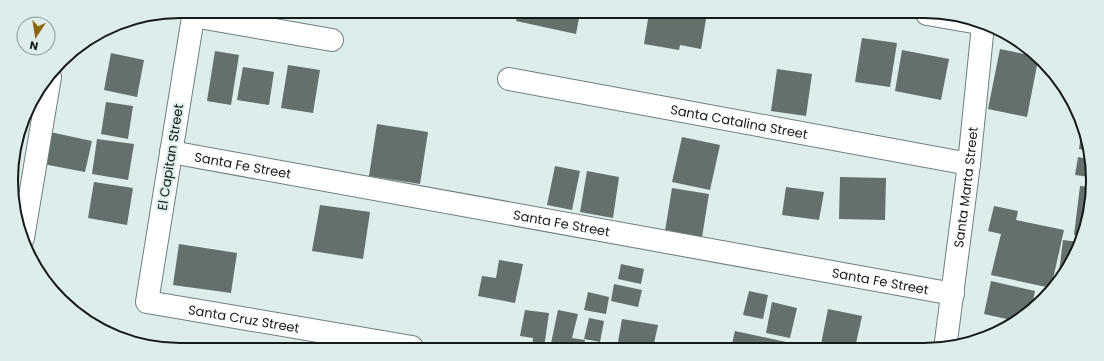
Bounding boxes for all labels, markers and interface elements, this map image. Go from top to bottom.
north arrow [16,16,56,56]
text: N [28,37,40,54]
street label: Santa Catalina Street [669,100,809,144]
street label: El Capitan Street [153,102,188,212]
street label: Santa Marta Street [949,126,983,249]
street label: Santa Fe Street [193,147,293,184]
street label: Santa Fe Street [512,205,612,242]
street label: Santa Fe Street [830,263,930,299]
street label: Santa Cruz Street [187,300,301,338]

